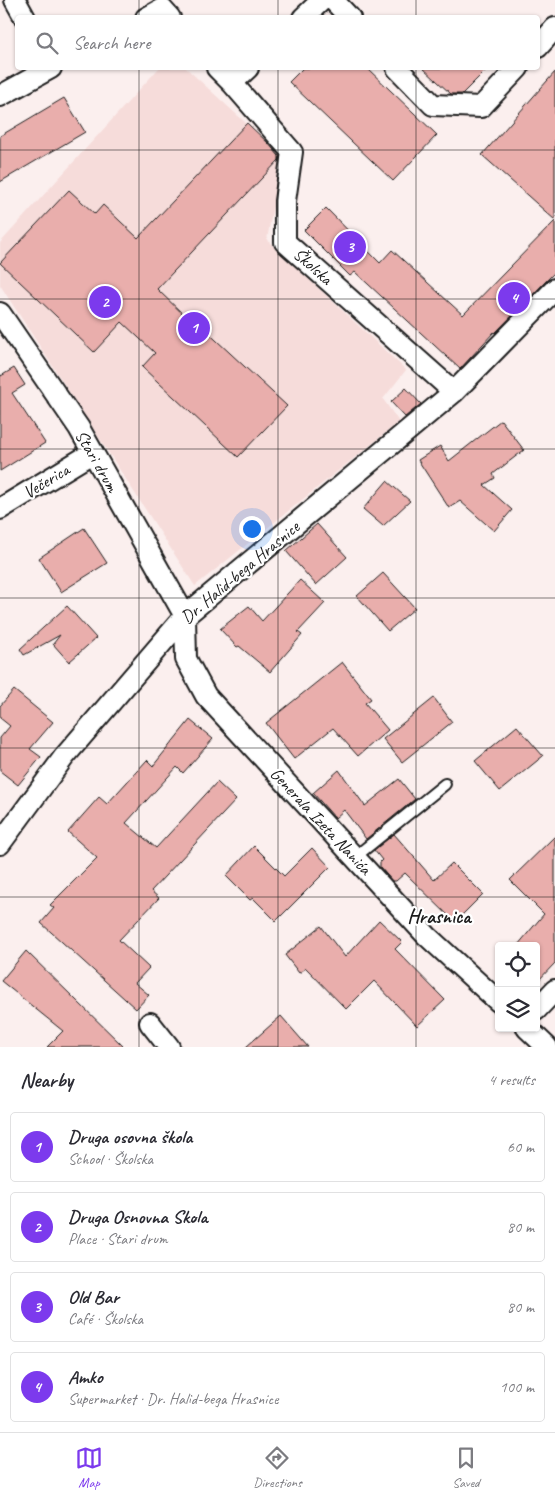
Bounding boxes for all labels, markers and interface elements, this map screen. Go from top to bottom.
search box [15,15,540,70]
icon: search [33,29,61,57]
text: Search here [73,31,150,55]
pin: 3 [334,228,366,266]
street label: Školska [289,243,338,290]
pin: 4 [498,279,530,317]
pin: 2 [89,283,121,321]
pin: 1 [178,309,210,347]
street label: Stari drum [70,426,124,497]
street label: Večerica [19,458,74,503]
street label: Dr. Halid-bega Hrasnice [176,515,305,628]
your location [239,516,265,542]
street label: Generala Izeta Nanića [266,763,377,880]
district label: Hrasnica [407,904,472,929]
map controls [495,942,540,1032]
button: locate [495,942,540,987]
button: layers [495,987,540,1032]
text: Nearby [20,1067,73,1093]
text: 4 results [488,1070,535,1090]
text: Druga osovna škola [68,1125,192,1149]
text: 1 [33,1137,41,1157]
text: 60 m [507,1137,534,1157]
text: School · Školska [68,1149,153,1169]
text: Druga Osnovna Skola [68,1205,207,1229]
text: 2 [33,1217,41,1237]
text: 80 m [507,1217,534,1237]
text: Place · Stari drum [68,1229,168,1249]
text: Old Bar [68,1285,119,1309]
text: 3 [33,1297,41,1317]
text: 80 m [507,1297,534,1317]
text: Café · Školska [68,1309,143,1329]
text: Amko [68,1365,103,1389]
text: 4 [33,1377,41,1397]
text: 100 m [500,1377,534,1397]
text: Supermarket · Dr. Halid-bega Hrasnice [68,1389,278,1409]
tab: Map [75,1444,103,1491]
tab: Directions [253,1444,302,1491]
tab: Saved [452,1444,480,1491]

